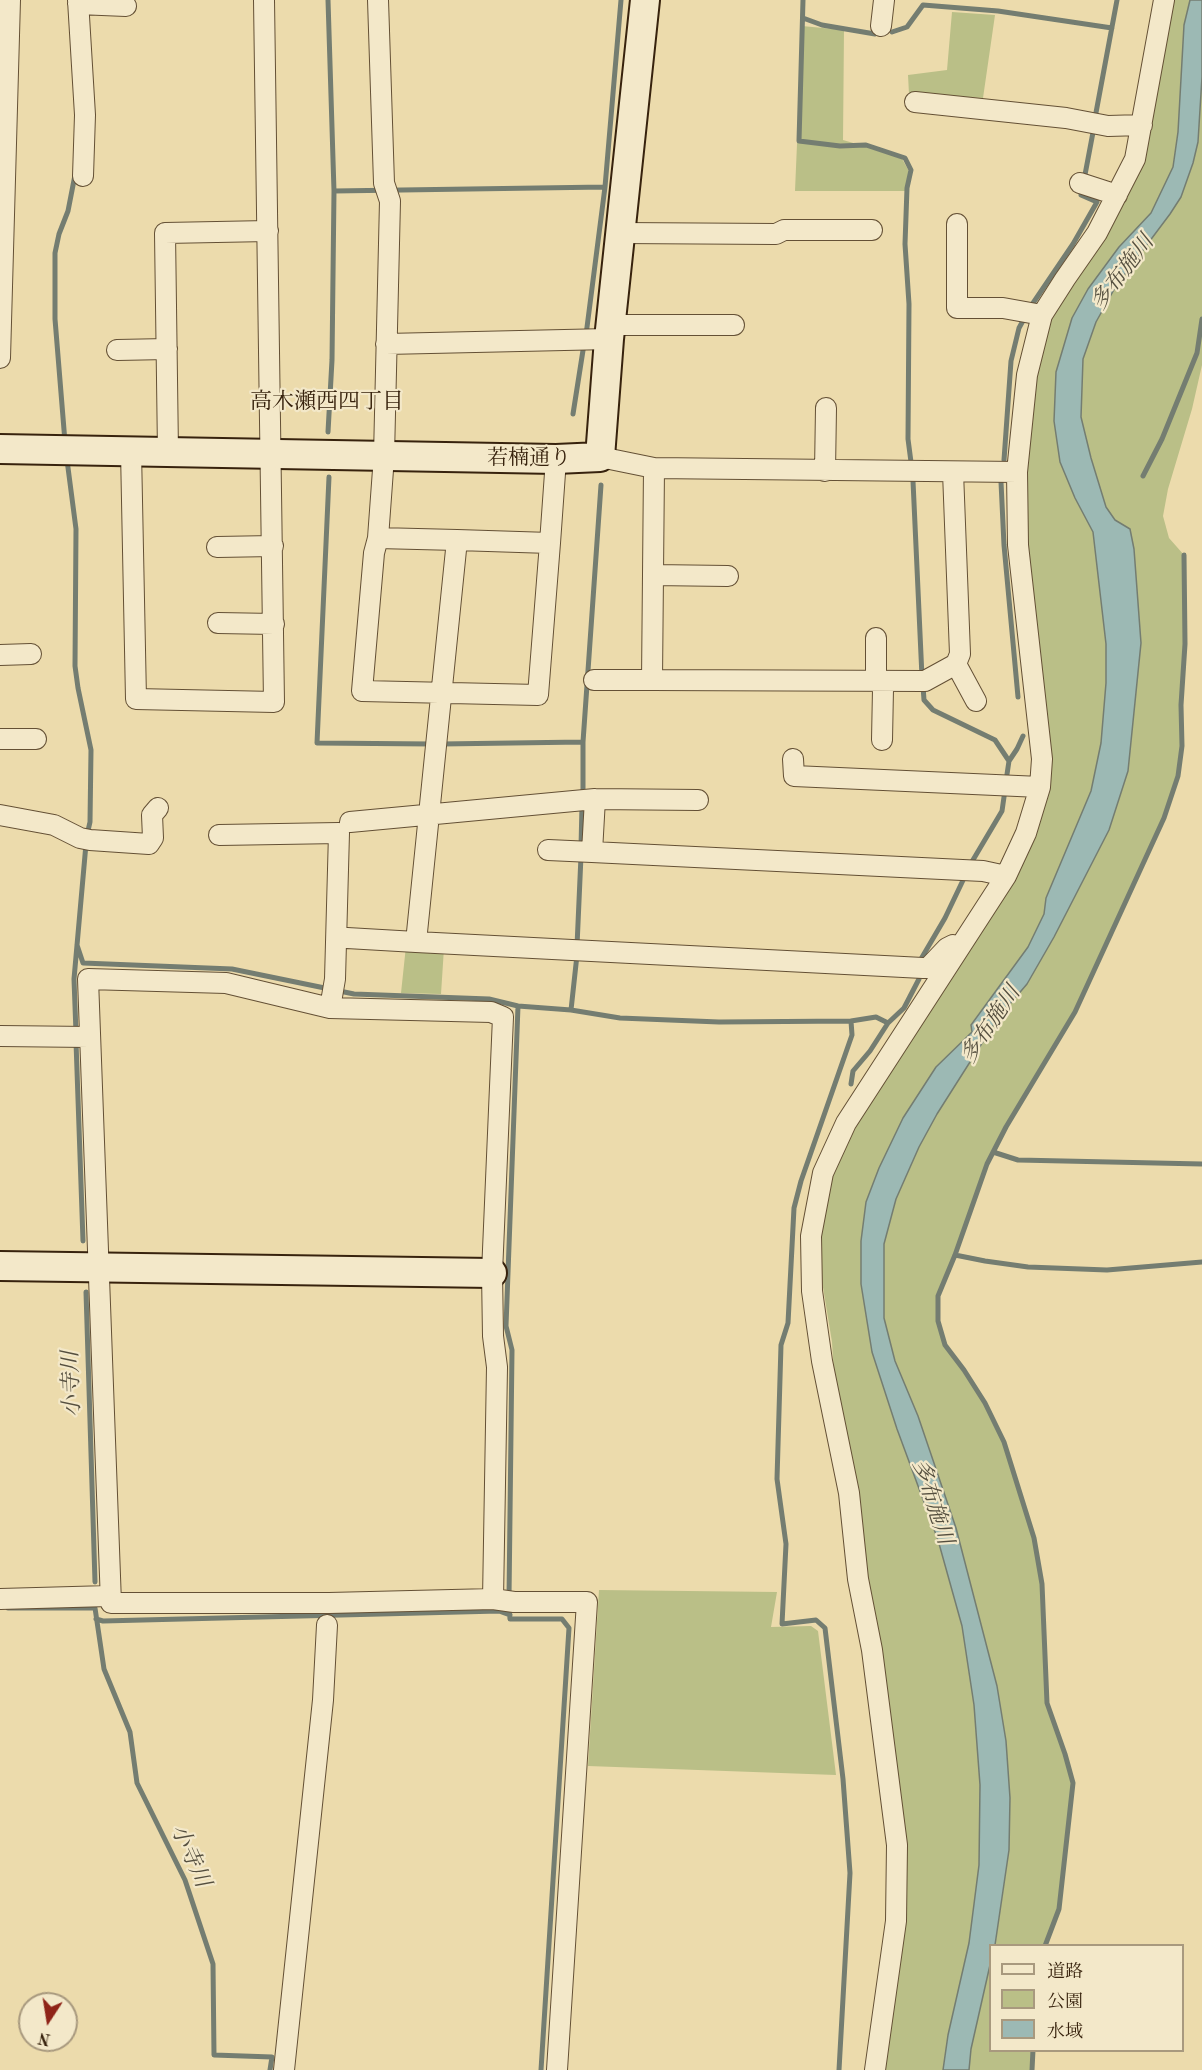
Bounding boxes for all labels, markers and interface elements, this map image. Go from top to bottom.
water label: 多布施川 [1086,230,1160,316]
district label: 高木瀬西四丁目 [250,389,404,415]
street label: 若楠通り [487,445,571,471]
water label: 多布施川 [955,981,1027,1069]
water label: 小寺川 [58,1351,86,1417]
water label: 多布施川 [906,1456,958,1548]
water label: 小寺川 [165,1820,215,1892]
legend [989,1944,1184,2052]
text: 道路 [1047,1963,1083,1981]
north arrow [18,1992,78,2052]
text: 公園 [1047,1993,1083,2011]
text: 水域 [1047,2023,1083,2041]
text: N [37,2029,52,2047]

